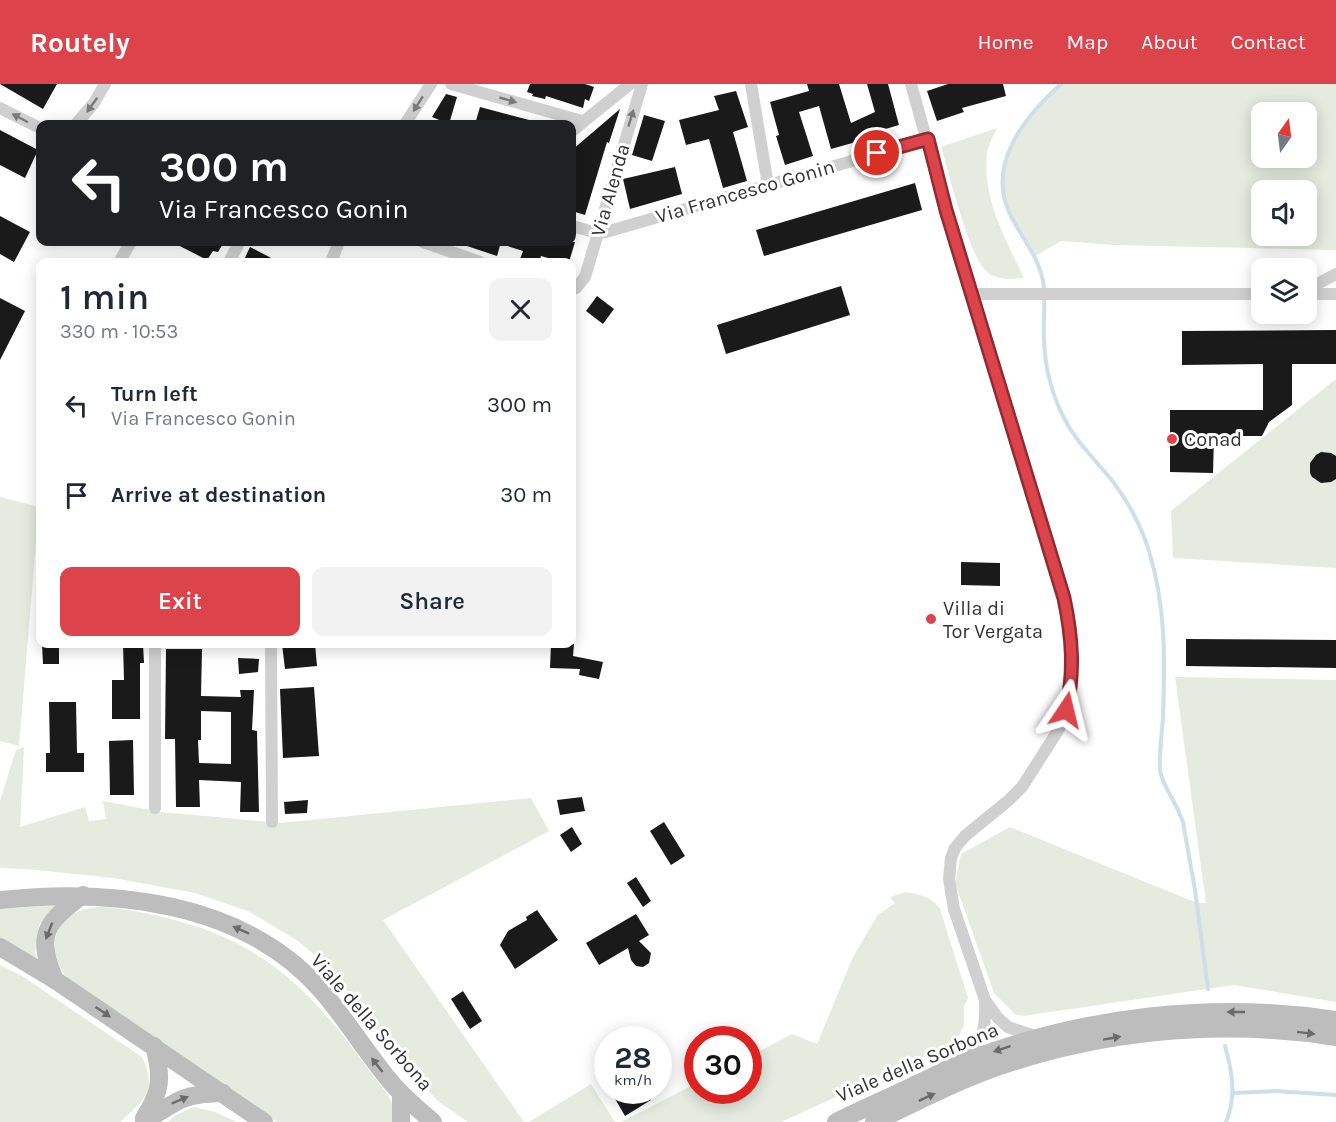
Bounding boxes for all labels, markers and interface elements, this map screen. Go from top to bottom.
text: Routely [30,26,130,59]
text: Home [978,30,1034,54]
text: Map [1067,30,1108,54]
text: About [1141,30,1198,54]
text: Contact [1231,30,1306,54]
one-way arrow [413,96,424,112]
one-way arrow [499,96,517,105]
one-way arrow [86,97,98,113]
north arrow [1251,102,1317,168]
map controls [1251,102,1317,324]
one-way arrow [627,109,636,127]
one-way arrow [12,113,29,123]
pin [851,127,902,178]
icon: arrive [860,136,893,169]
street label: Via Alenda [586,141,635,239]
text: 300 m [159,142,289,192]
icon: left [60,144,138,222]
street label: Via Francesco Gonin [653,155,837,228]
button: sound [1251,180,1317,246]
text: Via Francesco Gonin [159,193,408,225]
button: layers [1251,258,1317,324]
text: 1 min [60,276,149,318]
button: close [489,278,552,341]
text: 330 m · 10:53 [60,320,178,343]
text: Turn left [111,381,198,407]
icon: left [60,389,93,422]
text: 300 m [487,392,552,418]
text: Via Francesco Gonin [111,407,296,430]
place label: Conad [1184,428,1242,451]
marker: Conad [1165,432,1179,446]
icon: arrive [60,479,93,512]
text: Arrive at destination [111,482,326,508]
text: 30 m [500,482,552,508]
button: Exit [60,567,300,636]
button: Share [312,567,552,636]
place label: Villa di Tor Vergata [943,597,1043,643]
marker: Villa di Tor Vergata [924,612,938,626]
position arrow [1034,678,1098,742]
one-way arrow [43,922,53,940]
one-way arrow [231,925,249,935]
street label: Viale della Sorbona [306,949,437,1096]
one-way arrow [95,1006,111,1018]
one-way arrow [1226,1007,1245,1017]
street label: Viale della Sorbona [833,1018,1002,1107]
speed limit sign: 30 [684,1026,762,1104]
one-way arrow [1297,1028,1316,1038]
one-way arrow [1103,1034,1122,1043]
text: 28 [614,1040,652,1076]
one-way arrow [993,1044,1011,1054]
one-way arrow [372,1058,384,1073]
text: km/h [614,1071,652,1089]
one-way arrow [919,1092,937,1102]
one-way arrow [172,1095,190,1105]

